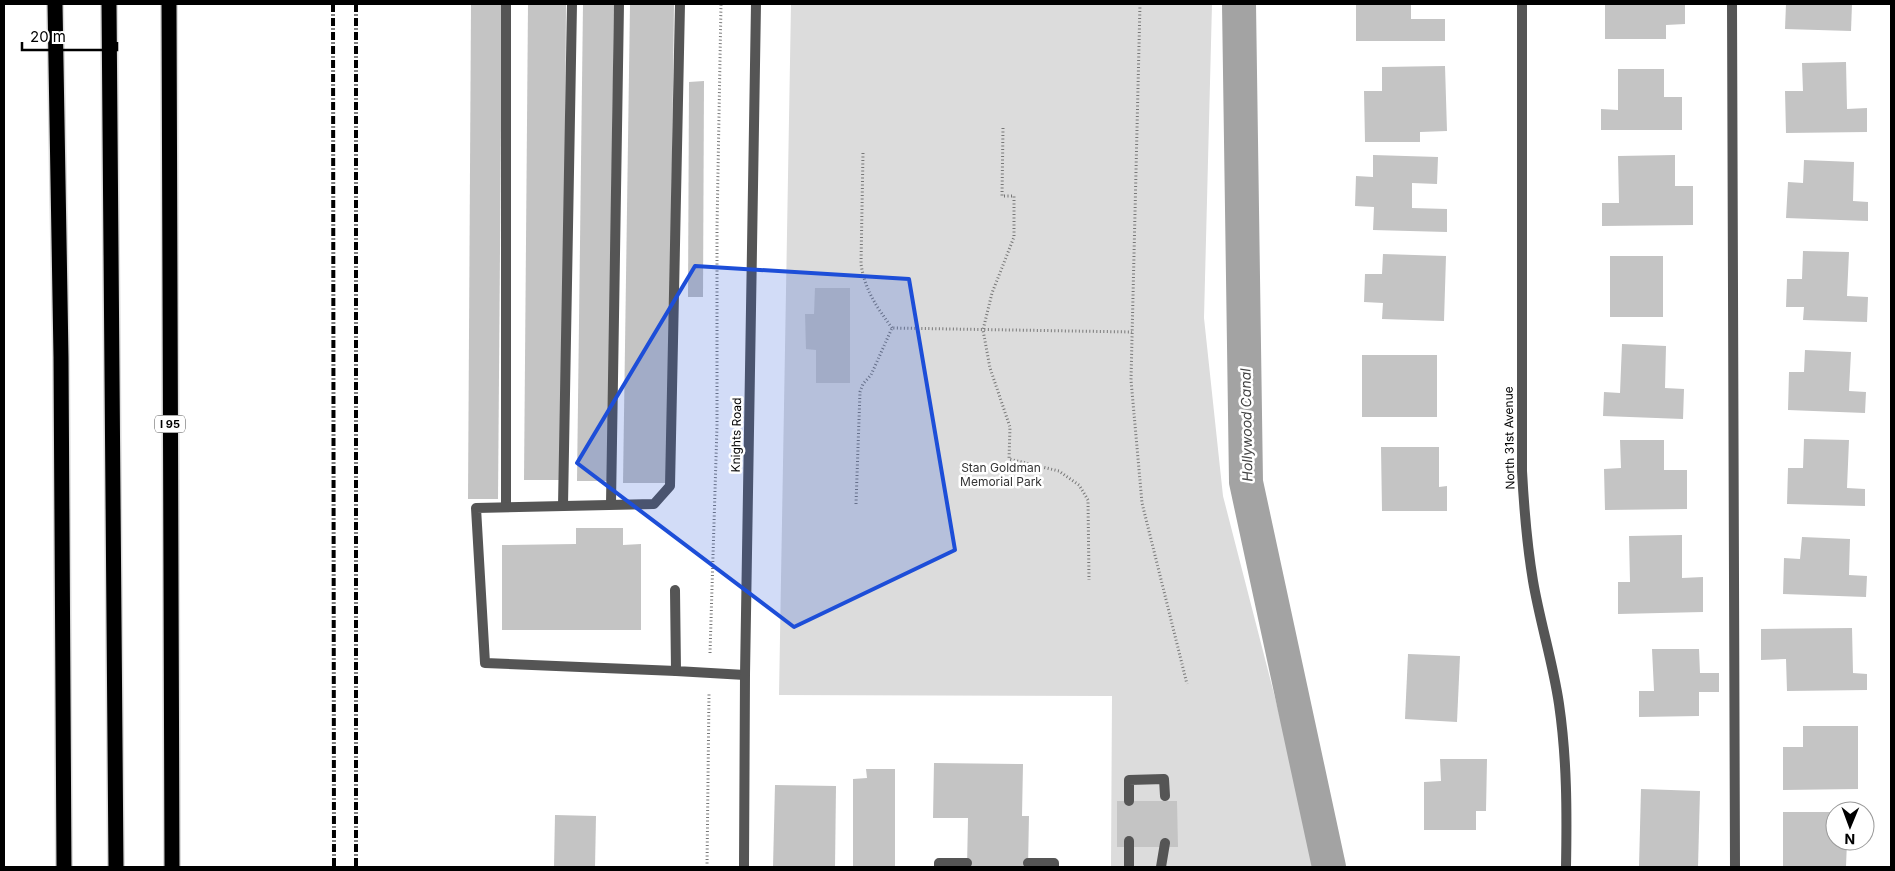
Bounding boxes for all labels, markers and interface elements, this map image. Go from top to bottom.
scale bar [22,20,118,52]
text: 20 m [30,27,66,46]
water label: Hollywood Canal [1237,368,1255,482]
street label: North 31st Avenue [1501,386,1517,490]
street label: Knights Road [728,397,744,473]
road number: I 95 [155,416,185,432]
park label: Stan Goldman Memorial Park [960,460,1042,489]
north arrow [1825,801,1875,851]
text: N [1844,831,1855,848]

